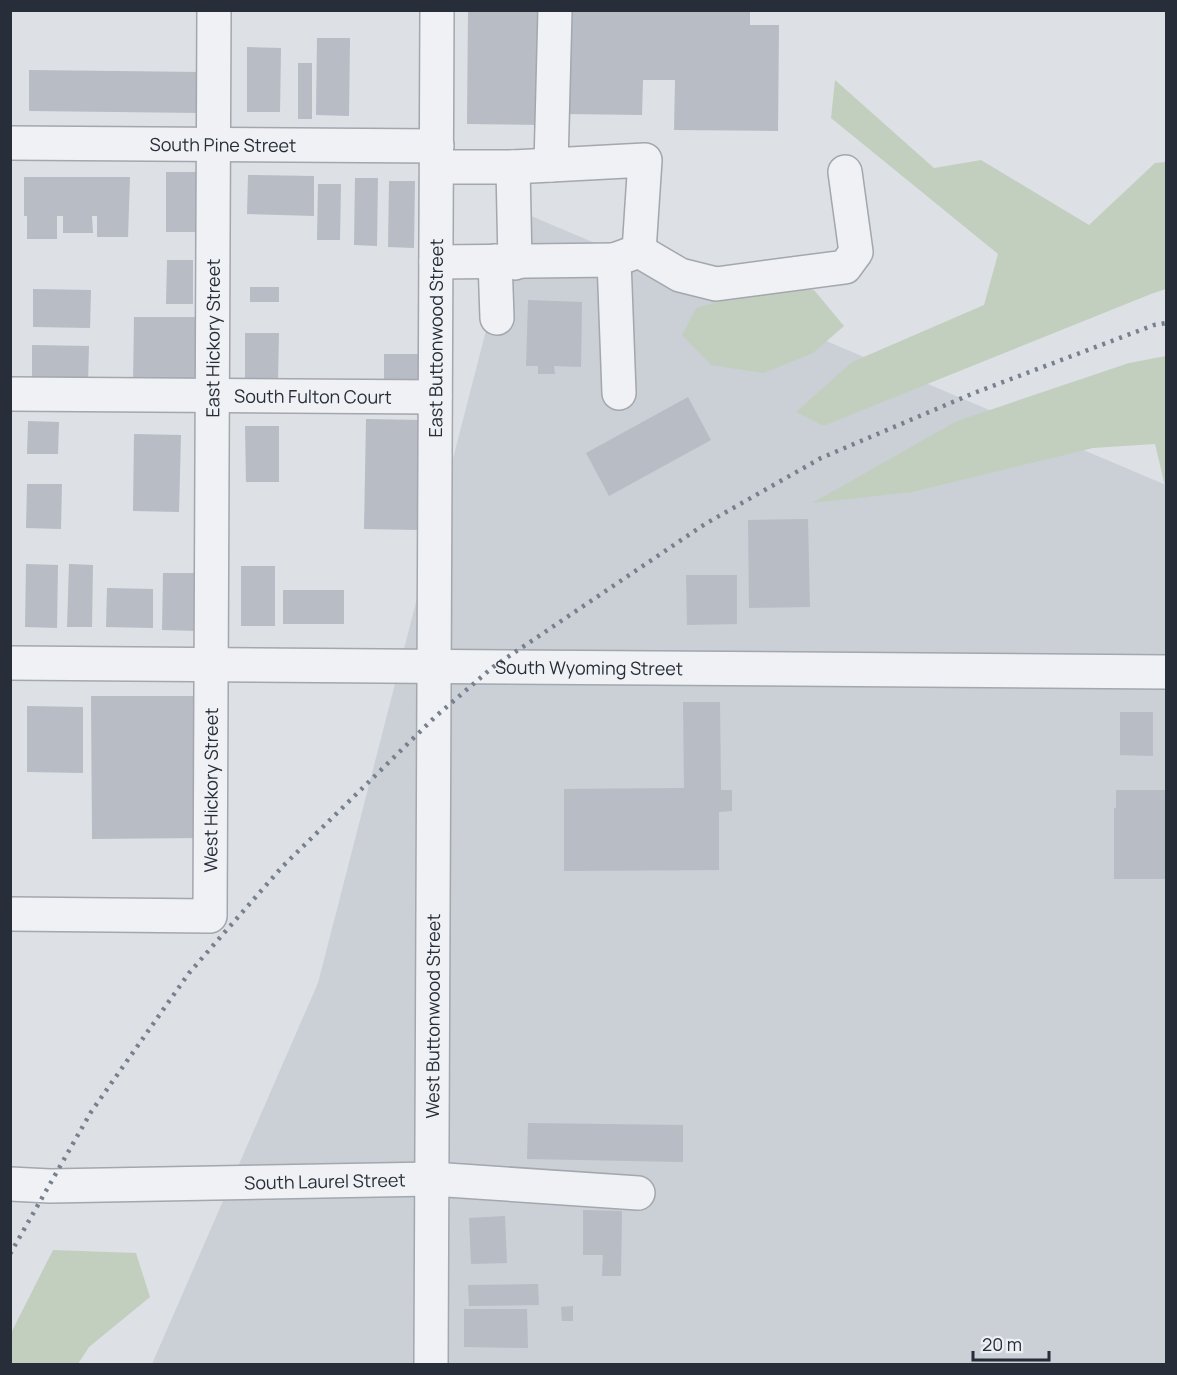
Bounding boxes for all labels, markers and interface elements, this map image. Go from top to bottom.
street label: South Pine Street [150,132,296,157]
street label: East Buttonwood Street [423,238,448,438]
street label: East Hickory Street [200,259,225,417]
street label: South Fulton Court [234,384,392,409]
street label: South Wyoming Street [495,655,683,680]
street label: West Hickory Street [198,708,223,873]
street label: West Buttonwood Street [420,913,445,1119]
street label: South Laurel Street [244,1167,406,1194]
scale bar [973,1324,1050,1362]
text: 20 m [982,1332,1022,1356]

